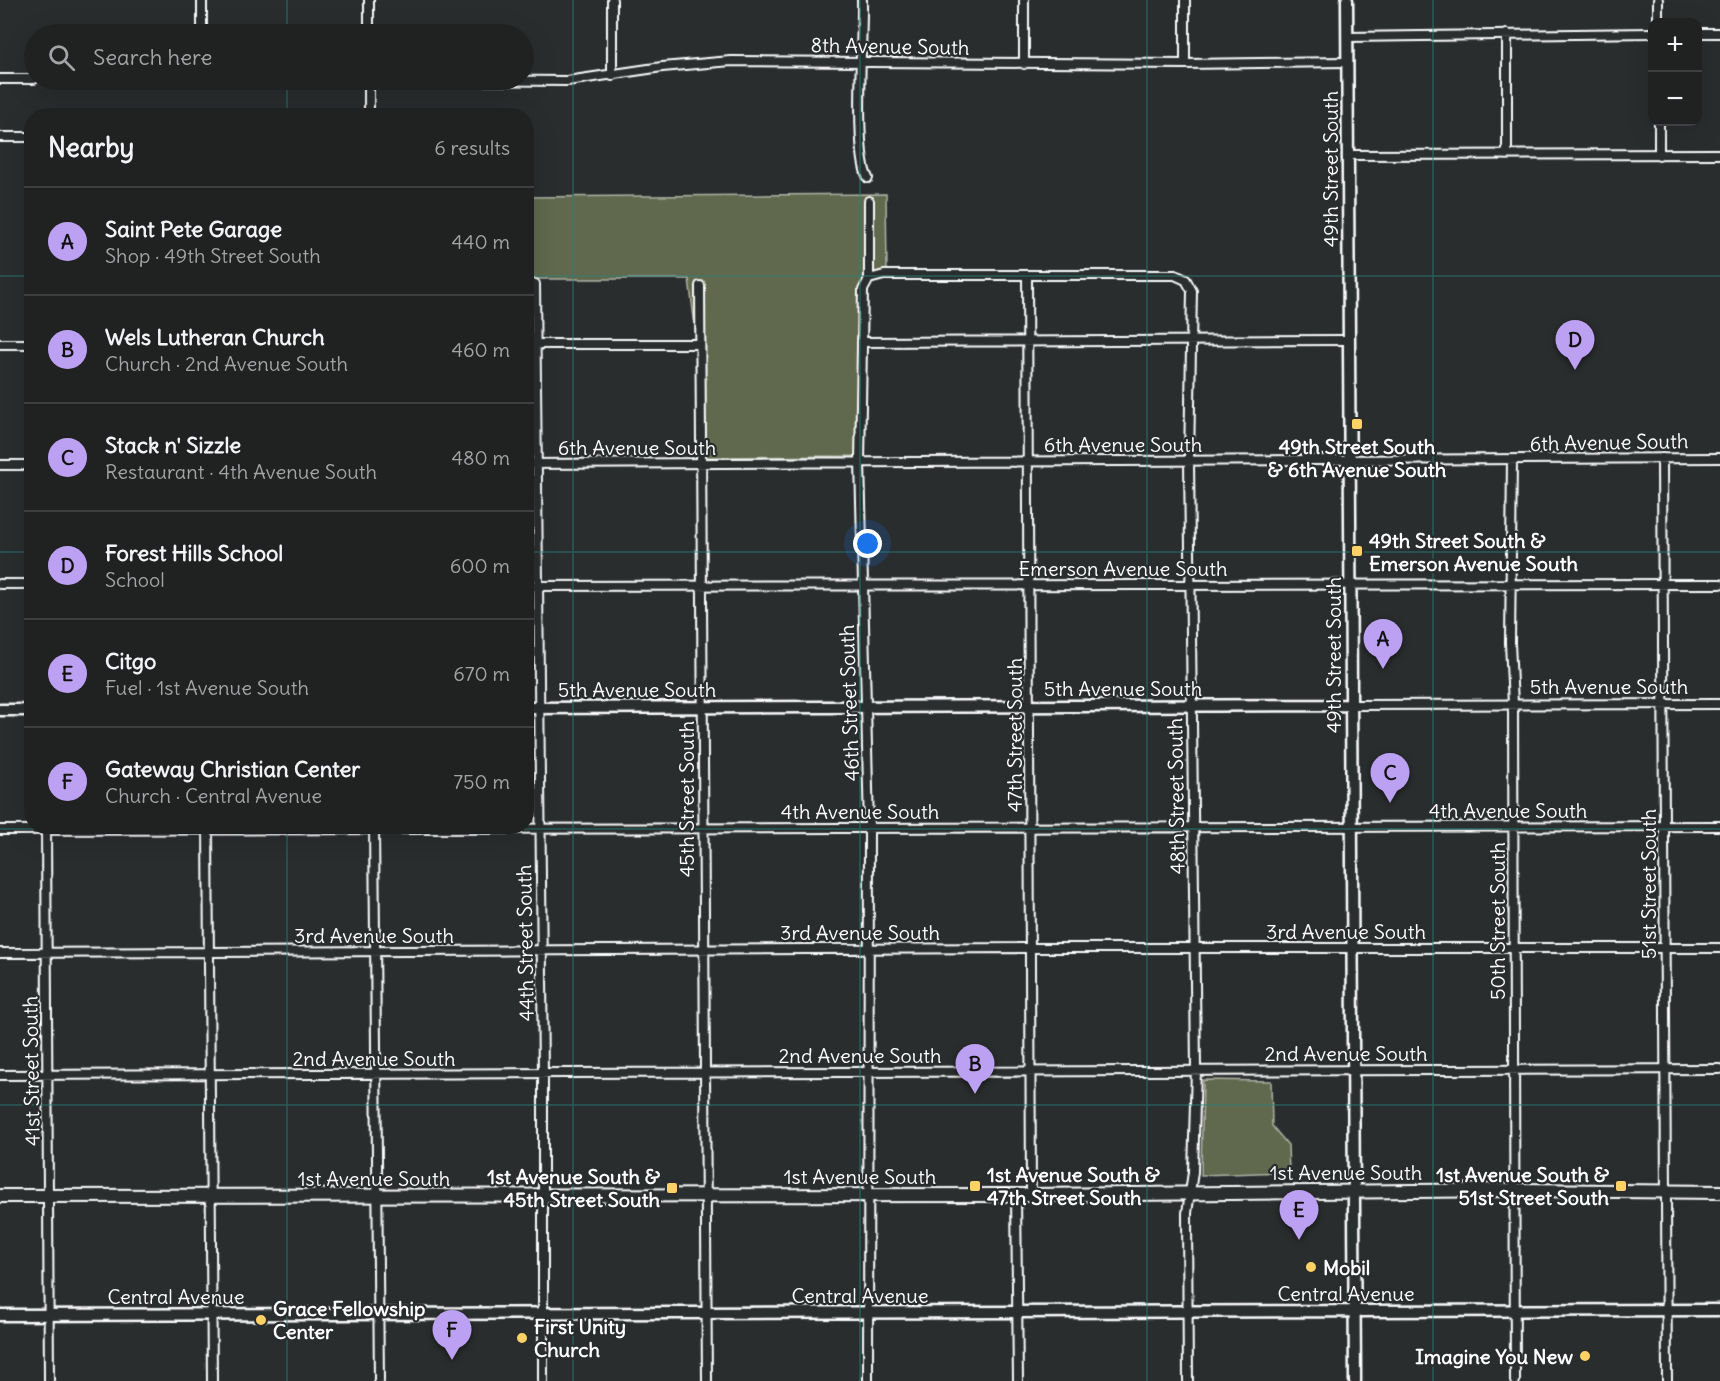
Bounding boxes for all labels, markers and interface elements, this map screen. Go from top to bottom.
map controls [1648,18,1702,126]
button: + [1648,18,1702,72]
search box [24,24,534,90]
street label: 8th Avenue South [810,32,970,60]
icon: search [45,41,78,74]
text: Search here [93,43,212,71]
button: − [1648,72,1702,126]
street label: 49th Street South [1318,91,1343,247]
text: Nearby [48,131,134,164]
text: 6 results [434,135,510,160]
text: Saint Pete Garage [105,215,282,243]
text: A [61,229,74,254]
text: 440 m [451,229,510,254]
text: Shop · 49th Street South [105,243,321,268]
pin: D [1556,320,1594,370]
text: Wels Lutheran Church [105,323,325,351]
text: B [61,337,74,362]
text: 460 m [451,337,510,362]
text: Church · 2nd Avenue South [105,351,348,376]
marker: 49th Street South & 6th Avenue South [1350,417,1364,431]
street label: 6th Avenue South [1529,428,1689,456]
text: Stack n' Sizzle [105,431,241,459]
street label: 6th Avenue South [1044,432,1202,457]
place label: 49th Street South & 6th Avenue South [1268,434,1447,482]
street label: 6th Avenue South [558,435,716,460]
text: C [61,445,74,470]
text: 480 m [451,445,510,470]
text: Restaurant · 4th Avenue South [105,459,377,484]
place label: 49th Street South & Emerson Avenue South [1369,528,1578,576]
your location [853,529,882,558]
text: Forest Hills School [105,539,283,567]
marker: 49th Street South & Emerson Avenue South [1350,544,1364,558]
text: D [60,553,75,578]
text: 600 m [450,553,510,578]
street label: Emerson Avenue South [1019,556,1227,581]
text: School [105,567,165,592]
street label: 49th Street South [1321,577,1346,733]
pin: A [1364,620,1402,669]
street label: 46th Street South [834,624,864,782]
text: Citgo [105,647,156,675]
street label: 47th Street South [1002,658,1027,812]
text: E [62,661,73,686]
text: 670 m [453,661,510,686]
street label: 5th Avenue South [1530,674,1688,699]
text: Fuel · 1st Avenue South [105,675,309,700]
street label: 5th Avenue South [1044,676,1202,701]
street label: 5th Avenue South [558,677,716,702]
street label: 48th Street South [1162,717,1190,875]
street label: 45th Street South [674,721,699,877]
pin: C [1370,754,1410,803]
text: Gateway Christian Center [105,755,360,783]
text: F [62,769,73,794]
text: 750 m [453,769,510,794]
text: Church · Central Avenue [105,783,322,808]
street label: 4th Avenue South [1429,798,1587,823]
street label: 4th Avenue South [781,799,939,824]
street label: 51st Street South [1636,809,1661,959]
street label: 50th Street South [1485,842,1510,1000]
street label: 44th Street South [511,864,539,1022]
street label: 3rd Avenue South [1266,919,1426,944]
street label: 3rd Avenue South [780,920,940,945]
street label: 3rd Avenue South [294,923,454,948]
street label: 41st Street South [17,996,45,1146]
street label: 2nd Avenue South [1264,1041,1428,1066]
street label: 2nd Avenue South [778,1043,942,1068]
pin: B [956,1044,994,1094]
street label: 2nd Avenue South [292,1046,456,1071]
street label: 1st Avenue South [1270,1160,1422,1185]
place label: 1st Avenue South & 47th Street South [987,1162,1160,1210]
place label: 1st Avenue South & 51st Street South [1436,1162,1610,1210]
place label: 1st Avenue South & 45th Street South [487,1164,661,1212]
street label: 1st Avenue South [784,1164,936,1189]
street label: 1st Avenue South [298,1166,450,1191]
marker: 1st Avenue South & 47th Street South [968,1179,982,1193]
marker: 1st Avenue South & 51st Street South [1614,1179,1628,1193]
marker: 1st Avenue South & 45th Street South [665,1181,679,1195]
pin: E [1280,1190,1318,1240]
place label: Mobil [1323,1255,1370,1280]
marker: Mobil [1304,1260,1318,1274]
street label: Central Avenue [1277,1281,1415,1306]
street label: Central Avenue [791,1283,929,1308]
street label: Central Avenue [107,1284,245,1309]
place label: Grace Fellowship Center [273,1296,426,1344]
pin: F [432,1310,472,1360]
marker: Grace Fellowship Center [254,1313,268,1327]
place label: First Unity Church [534,1314,626,1362]
marker: First Unity Church [515,1331,529,1345]
place label: Imagine You New [1415,1344,1573,1369]
marker: Imagine You New [1578,1349,1592,1363]

